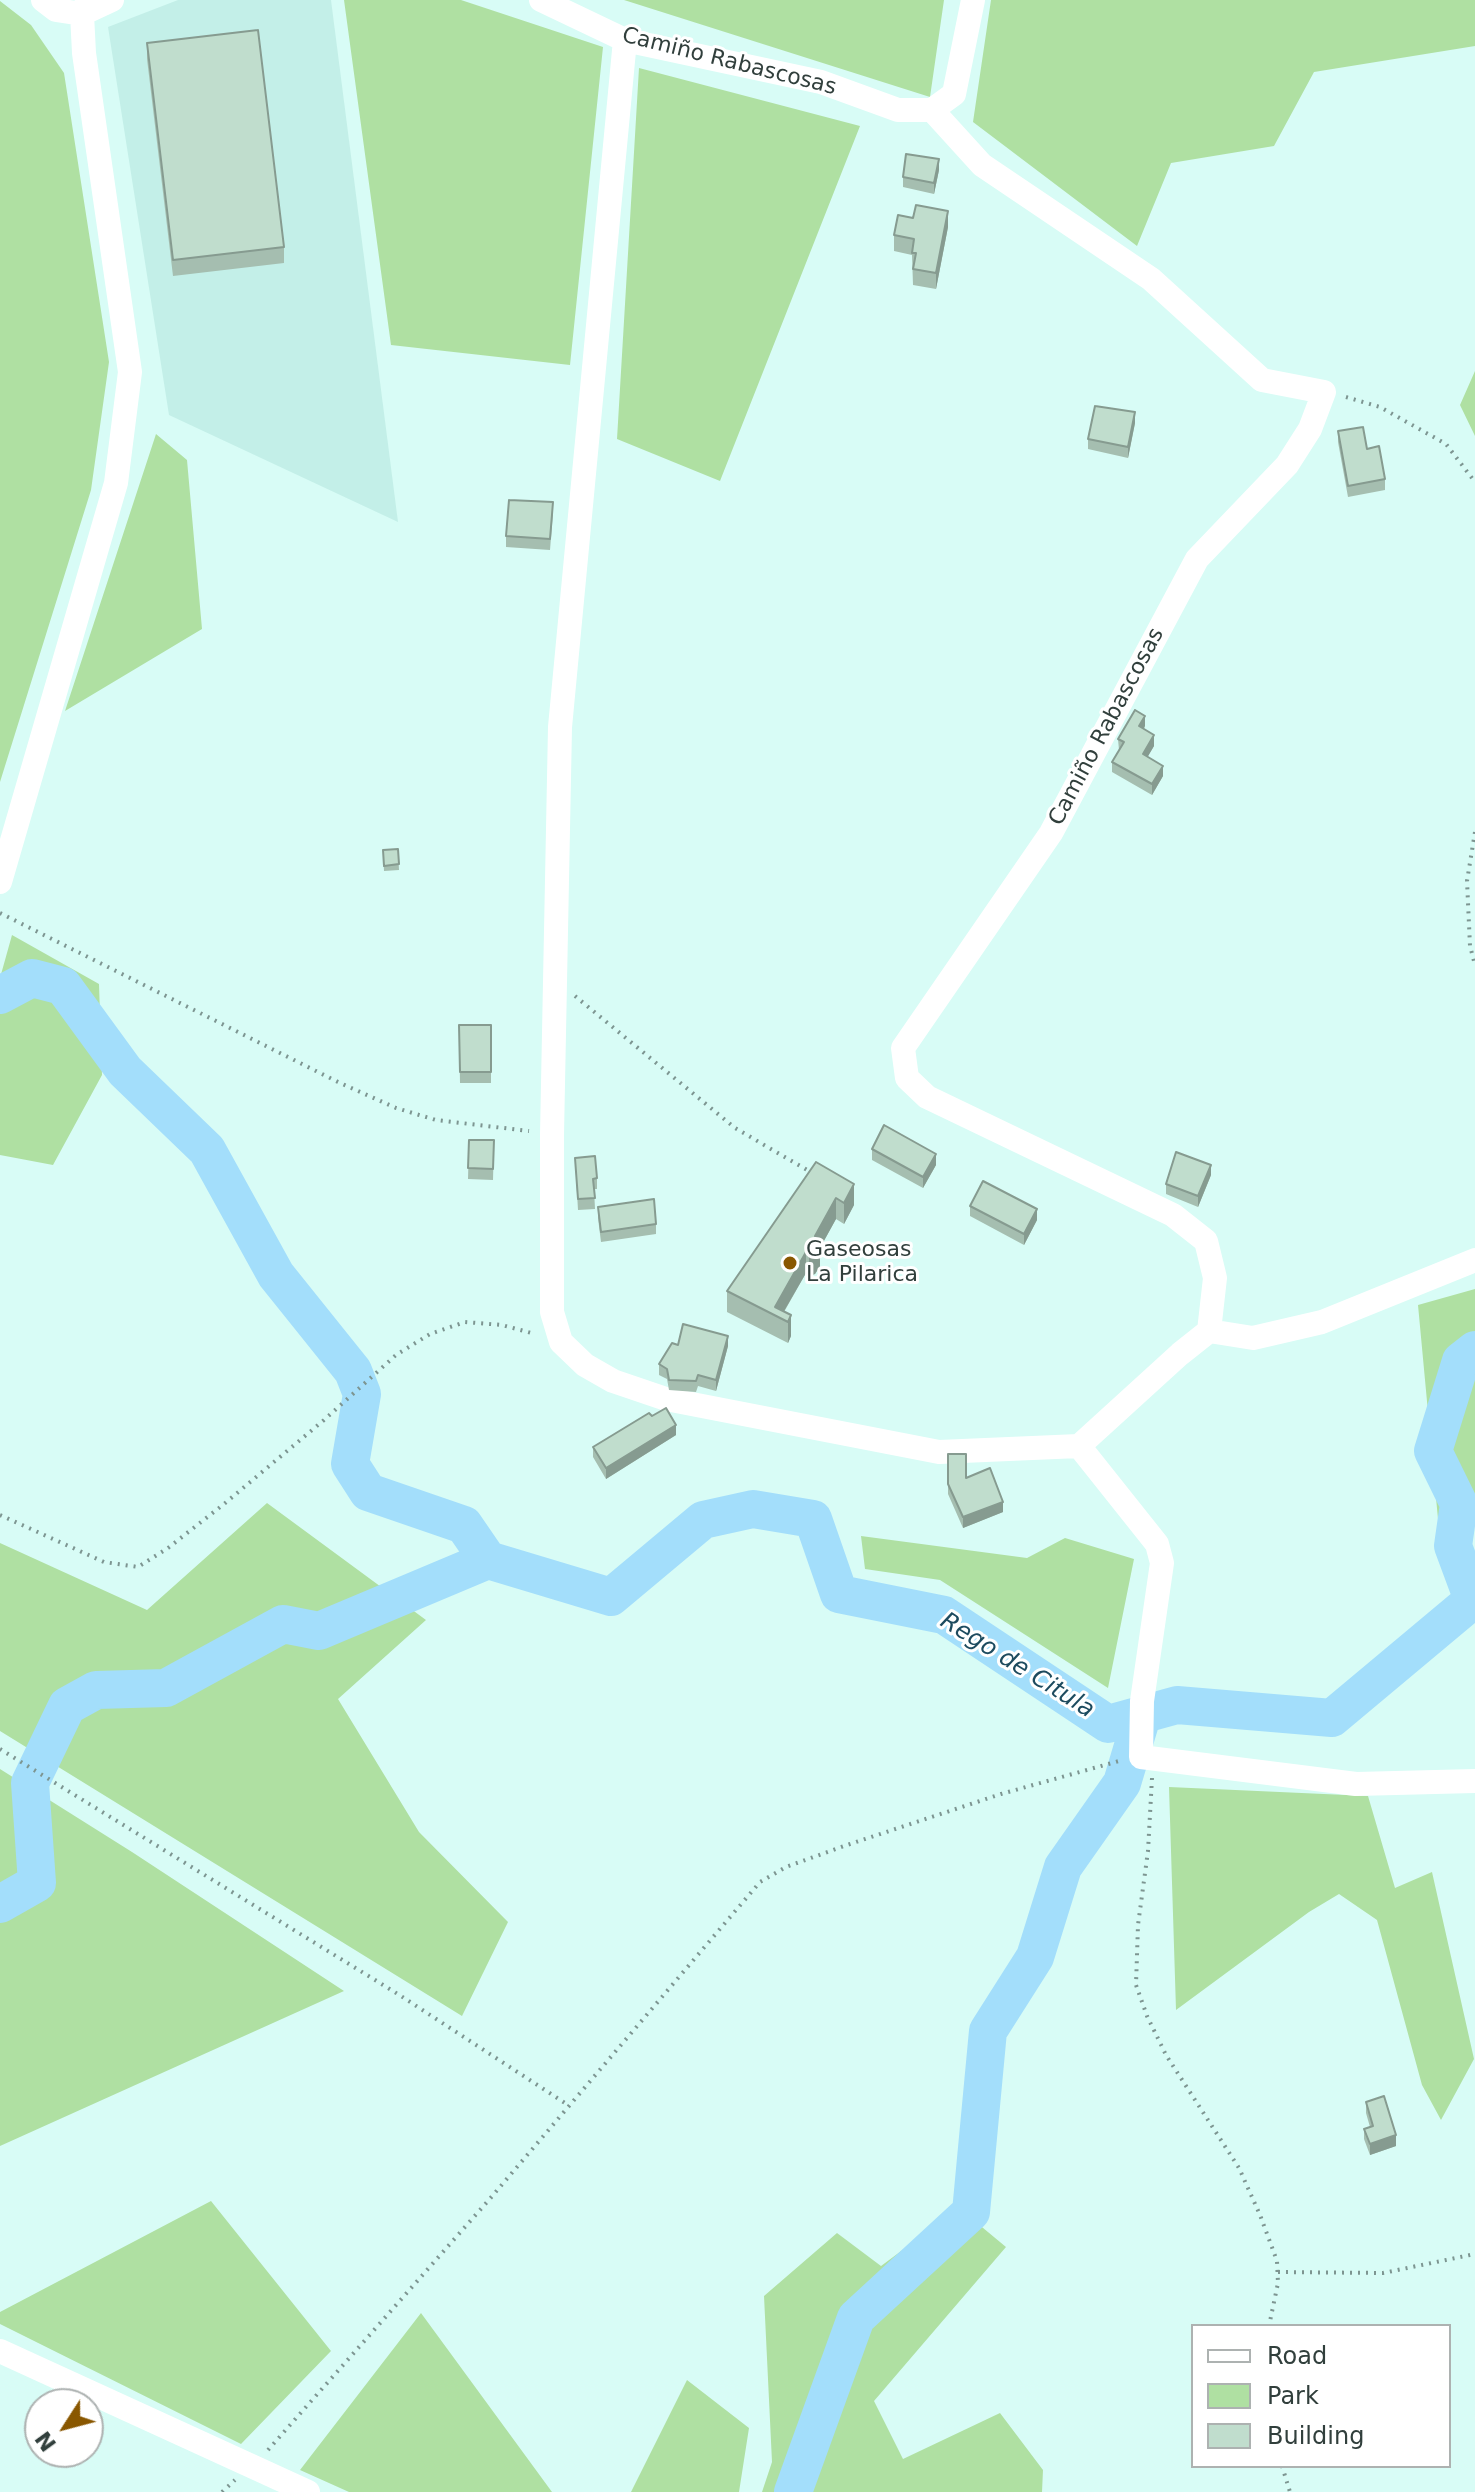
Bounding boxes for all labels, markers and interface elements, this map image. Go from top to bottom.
street label: Camiño Rabascosas [619,23,839,101]
street label: Camiño Rabascosas [1044,624,1170,830]
place label: Gaseosas La Pilarica [806,1237,918,1288]
marker: Gaseosas La Pilarica [781,1254,799,1272]
water label: Rego de Citula [935,1607,1099,1725]
legend [1191,2324,1451,2468]
text: Road [1267,2342,1327,2370]
text: Park [1267,2382,1319,2410]
north arrow [24,2388,104,2468]
text: Building [1267,2422,1364,2450]
text: N [30,2426,61,2456]

